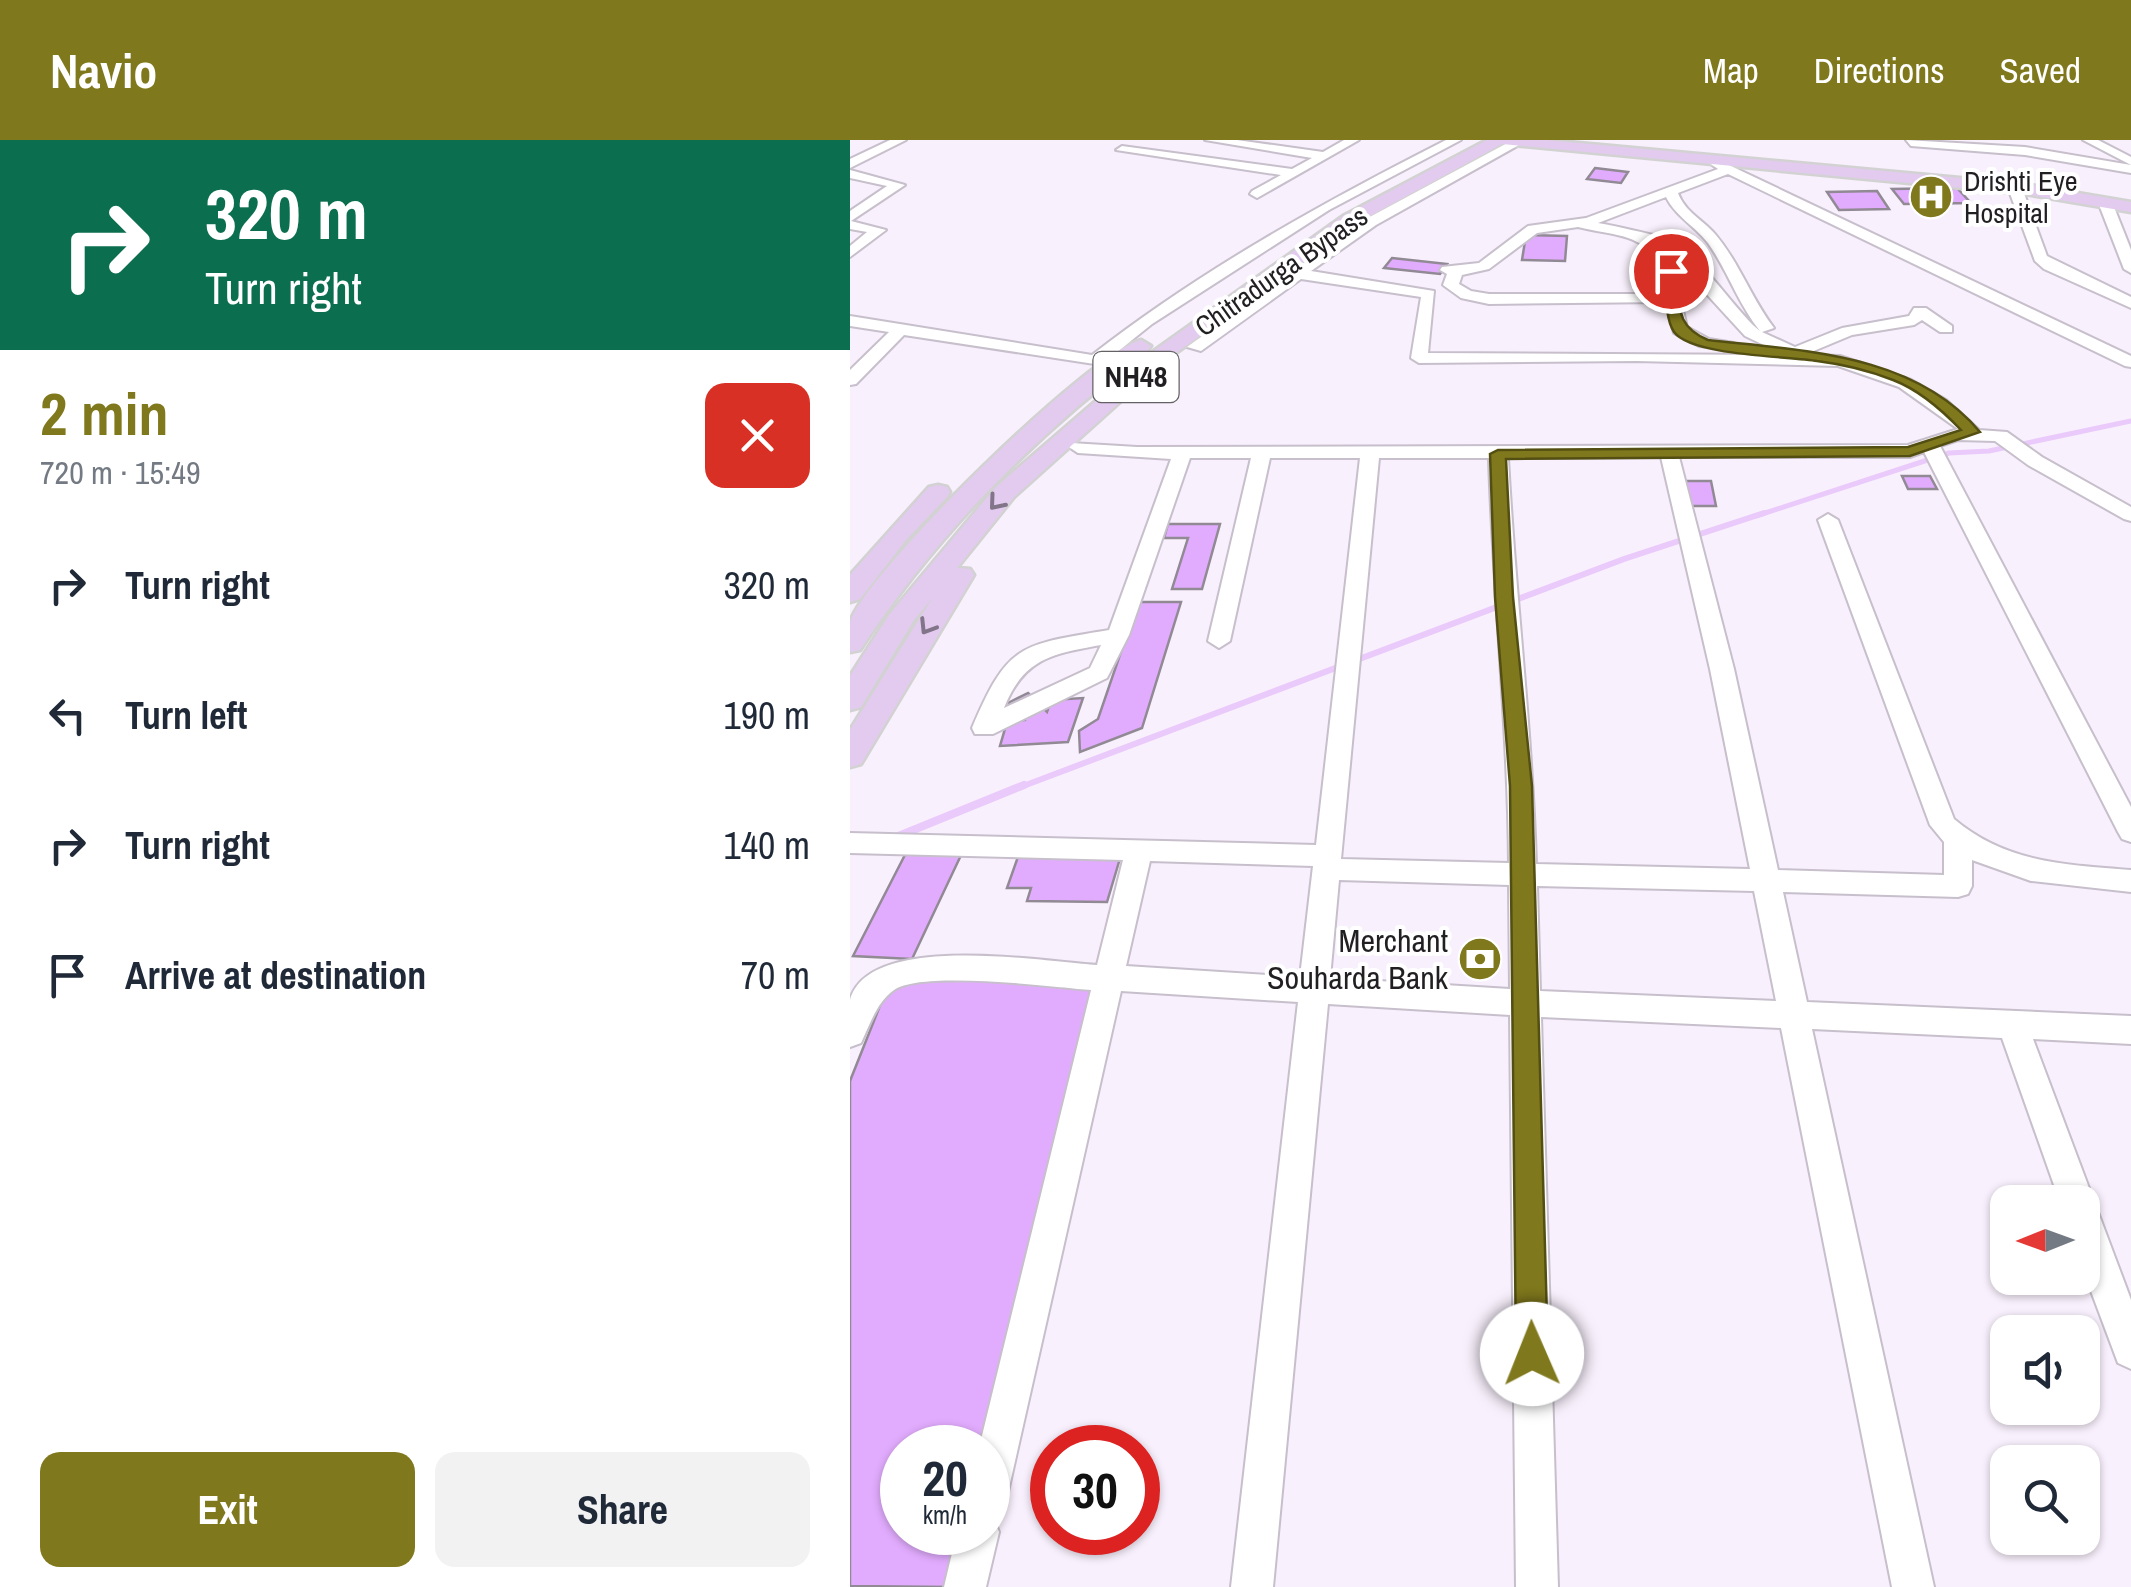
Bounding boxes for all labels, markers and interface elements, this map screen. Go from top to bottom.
text: Navio [50,38,157,103]
text: Map [1703,47,1759,94]
text: Directions [1814,47,1945,94]
text: Saved [2000,47,2081,94]
place label: Drishti Eye Hospital [1964,162,2078,232]
text: 320 m [205,167,368,261]
hospital icon: Drishti Eye Hospital [1908,174,1954,220]
icon: right [40,180,170,310]
street label: Chitradurga Bypass [1187,197,1375,345]
pin [1629,229,1714,314]
icon: arrive [1644,244,1699,299]
text: Turn right [205,257,362,318]
road number: NH48 [1094,352,1178,402]
text: 2 min [40,373,169,454]
button: close [705,383,810,488]
text: 720 m · 15:49 [40,451,200,494]
one-way arrow [990,491,1008,509]
icon: right [40,558,95,613]
text: Turn right [125,560,270,611]
text: 320 m [723,560,810,611]
one-way arrow [921,616,940,634]
icon: left [40,688,95,743]
text: Turn left [125,690,247,741]
text: 190 m [723,690,810,741]
icon: right [40,818,95,873]
text: Turn right [125,820,270,871]
text: 140 m [723,820,810,871]
place label: Merchant Souharda Bank [1267,919,1449,999]
bank icon: Merchant Souharda Bank [1457,936,1503,982]
icon: arrive [40,948,95,1003]
text: Arrive at destination [125,950,426,1001]
text: 70 m [741,950,810,1001]
north arrow [1990,1185,2100,1295]
map controls [1990,1185,2100,1555]
position arrow [1480,1302,1584,1406]
button: sound [1990,1315,2100,1425]
speed limit sign: 30 [1030,1425,1160,1555]
text: 20 [922,1444,968,1512]
button: search [1990,1445,2100,1555]
button: Exit [40,1452,415,1567]
button: Share [435,1452,810,1567]
text: km/h [923,1498,967,1532]

